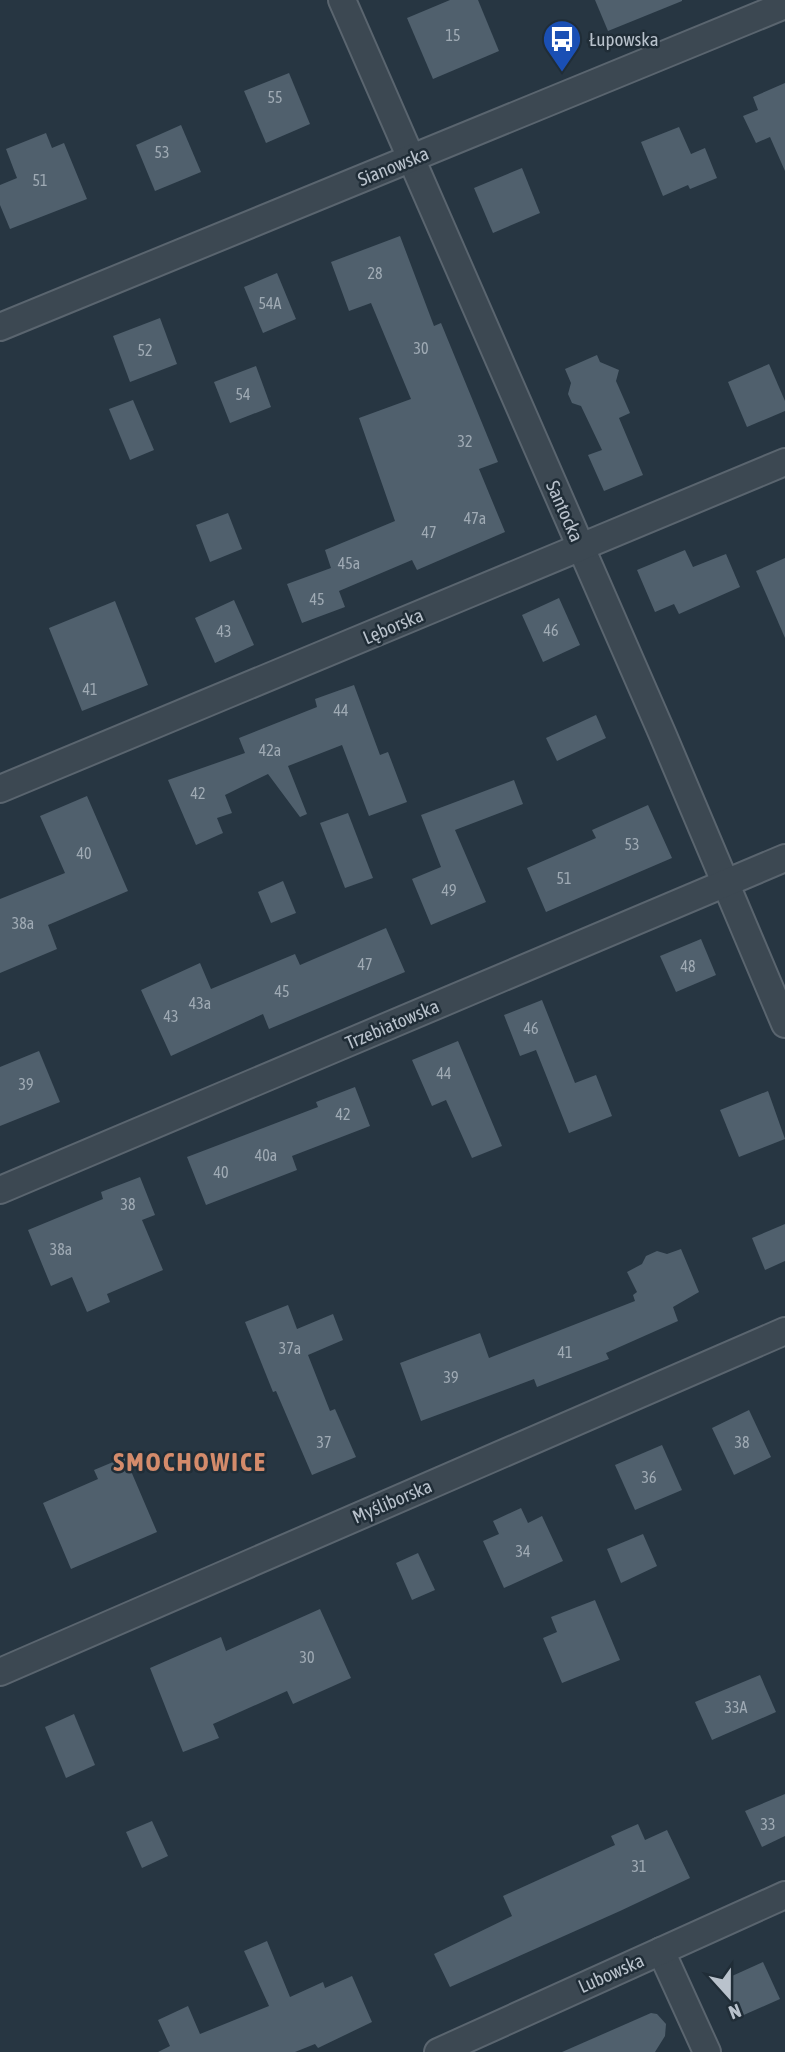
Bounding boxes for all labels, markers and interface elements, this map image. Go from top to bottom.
bus stop icon: Łupowska [541,18,583,73]
house number: 15 [445,26,461,44]
place label: Łupowska [589,28,659,50]
house number: 55 [267,88,283,106]
street label: Sianowska [354,142,432,190]
house number: 53 [154,143,170,161]
house number: 51 [32,171,48,189]
house number: 28 [367,264,383,282]
house number: 54A [259,294,282,312]
house number: 30 [413,339,429,357]
house number: 52 [137,341,153,359]
house number: 54 [235,385,251,403]
house number: 32 [457,432,473,450]
street label: Santocka [542,477,588,545]
house number: 47a [464,509,486,527]
house number: 47 [421,523,437,541]
house number: 45a [338,554,360,572]
house number: 45 [309,590,325,608]
street label: Lęborska [360,603,426,649]
house number: 46 [543,621,559,639]
house number: 43 [216,622,232,640]
house number: 41 [82,680,98,698]
house number: 44 [333,701,349,719]
house number: 42a [259,741,281,759]
house number: 42 [190,784,206,802]
house number: 53 [624,835,640,853]
house number: 40 [76,844,92,862]
house number: 51 [556,869,572,887]
house number: 49 [441,881,457,899]
house number: 38a [12,914,34,932]
house number: 47 [357,955,373,973]
house number: 48 [680,957,696,975]
house number: 45 [274,982,290,1000]
house number: 43a [189,994,211,1012]
street label: Trzebiatowska [342,994,442,1054]
house number: 43 [163,1007,179,1025]
house number: 46 [523,1019,539,1037]
house number: 44 [436,1064,452,1082]
house number: 39 [18,1075,34,1093]
house number: 42 [335,1105,351,1123]
house number: 40a [255,1146,277,1164]
house number: 40 [213,1163,229,1181]
house number: 38 [120,1195,136,1213]
house number: 38a [50,1240,72,1258]
house number: 37a [279,1339,301,1357]
house number: 41 [557,1343,573,1361]
house number: 39 [443,1368,459,1386]
house number: 37 [316,1433,332,1451]
house number: 38 [734,1433,750,1451]
district label: SMOCHOWICE [113,1447,267,1477]
house number: 36 [641,1468,657,1486]
street label: Myśliborska [349,1474,435,1528]
house number: 34 [515,1542,531,1560]
house number: 30 [299,1648,315,1666]
house number: 33A [725,1698,748,1716]
house number: 33 [760,1815,776,1833]
house number: 31 [631,1857,647,1875]
street label: Lubowska [575,1949,647,1997]
north arrow [694,1961,764,2031]
text: N [726,2000,744,2024]

